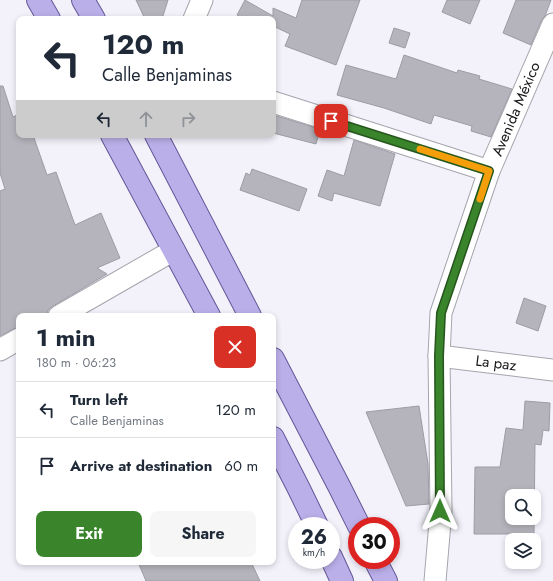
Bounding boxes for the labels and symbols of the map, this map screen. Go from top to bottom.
street label: Avenida México [486,58,546,160]
pin [314,104,348,138]
street label: La paz [474,350,518,376]
position arrow [419,490,461,532]
speed limit sign: 30 [348,517,400,569]

